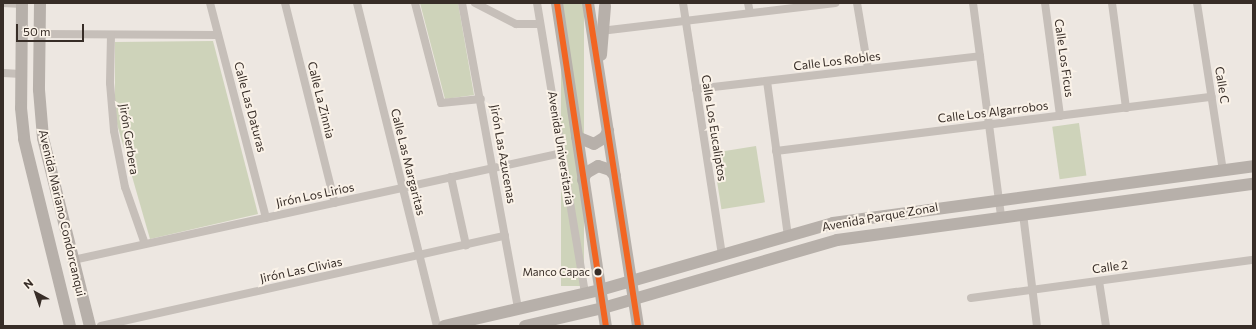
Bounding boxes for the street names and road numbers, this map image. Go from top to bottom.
street label: Calle Los Ficus [1051,18,1077,98]
street label: Calle Los Robles [793,49,881,73]
street label: Calle Las Daturas [231,60,269,154]
street label: Calle La Zinnia [304,60,338,140]
street label: Calle C [1212,65,1232,105]
street label: Calle Los Eucaliptos [698,74,730,182]
street label: Avenida Universitaria [545,90,577,206]
street label: Calle Los Algarrobos [937,98,1049,126]
street label: Jirón Gerbera [116,102,142,176]
street label: Jirón Las Azucenas [487,103,519,205]
street label: Calle Las Margaritas [388,107,428,217]
street label: Avenida Mariano Condorcanqui [36,128,88,298]
street label: Jirón Los Lirios [275,180,355,210]
street label: Avenida Parque Zonal [821,200,939,234]
street label: Jirón Las Clivias [259,254,343,286]
street label: Calle 2 [1091,257,1129,277]

